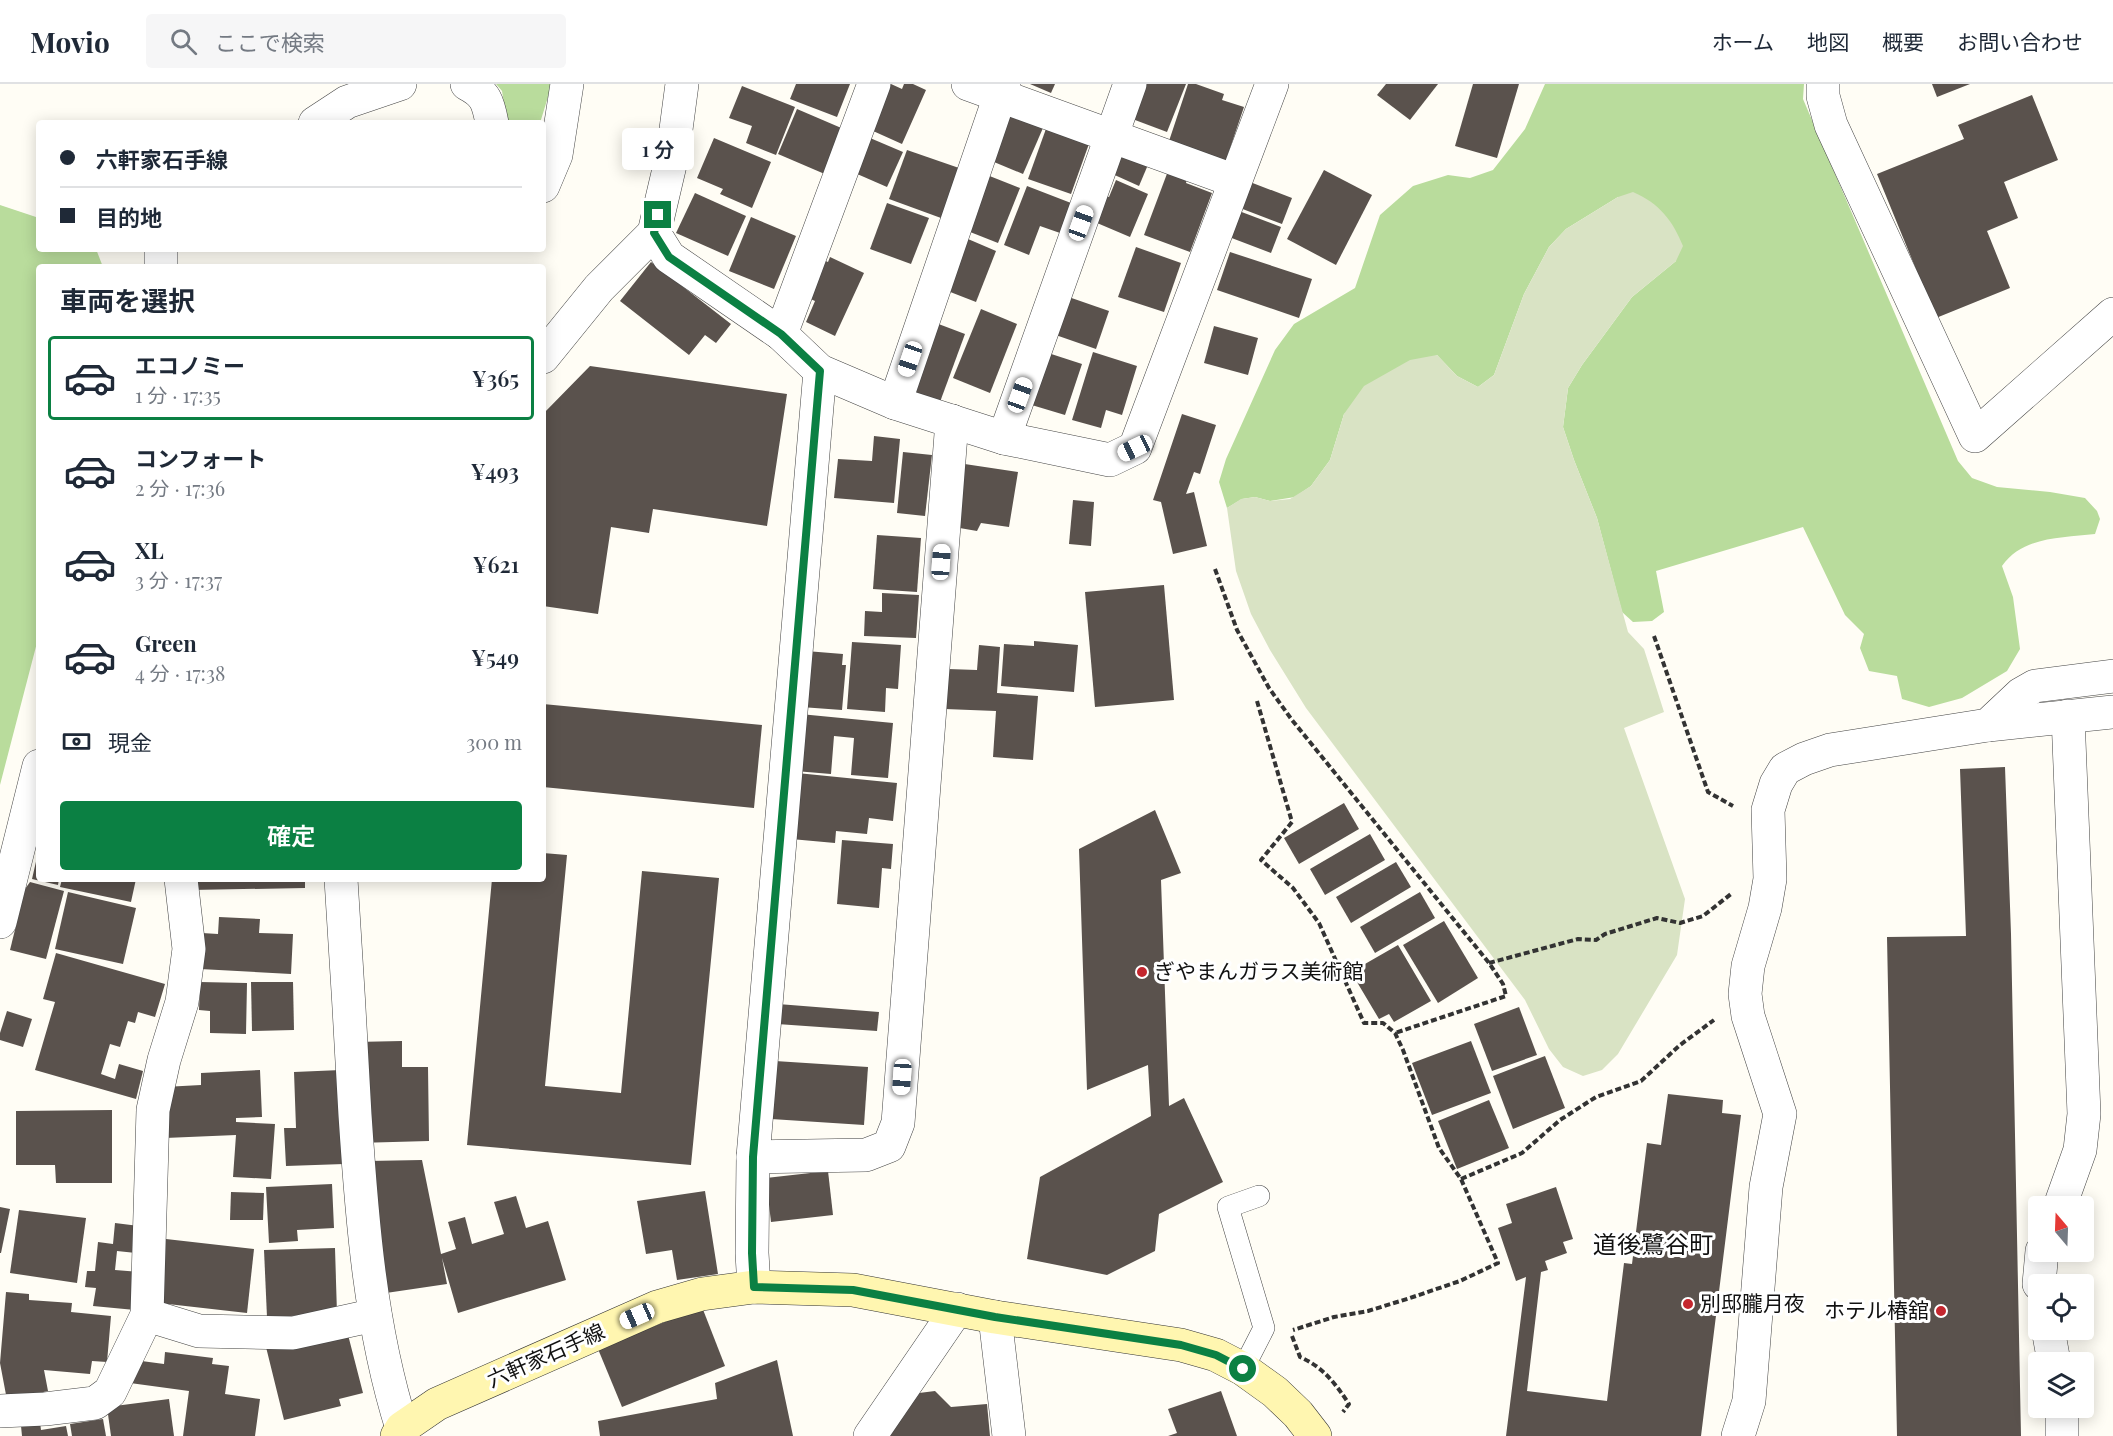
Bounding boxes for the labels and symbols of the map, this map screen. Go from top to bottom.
callout: 1 分 [622,128,694,170]
route end [644,201,671,228]
car [1066,203,1096,243]
car [896,339,924,379]
car [1005,375,1035,415]
car [1115,432,1155,464]
car [931,543,951,581]
place label: ぎやまんガラス美術館 [1154,956,1364,984]
marker: ぎやまんガラス美術館 [1135,965,1149,979]
car [892,1058,912,1096]
north arrow [2028,1196,2094,1262]
district label: 道後鷺谷町 [1593,1227,1713,1259]
place label: 別邸朧月夜 [1700,1288,1805,1316]
place label: ホテル椿舘 [1824,1295,1929,1323]
marker: 別邸朧月夜 [1681,1297,1695,1311]
car [617,1300,657,1332]
marker: ホテル椿舘 [1934,1304,1948,1318]
street label: 六軒家石手線 [482,1316,608,1393]
route start [1229,1355,1256,1382]

